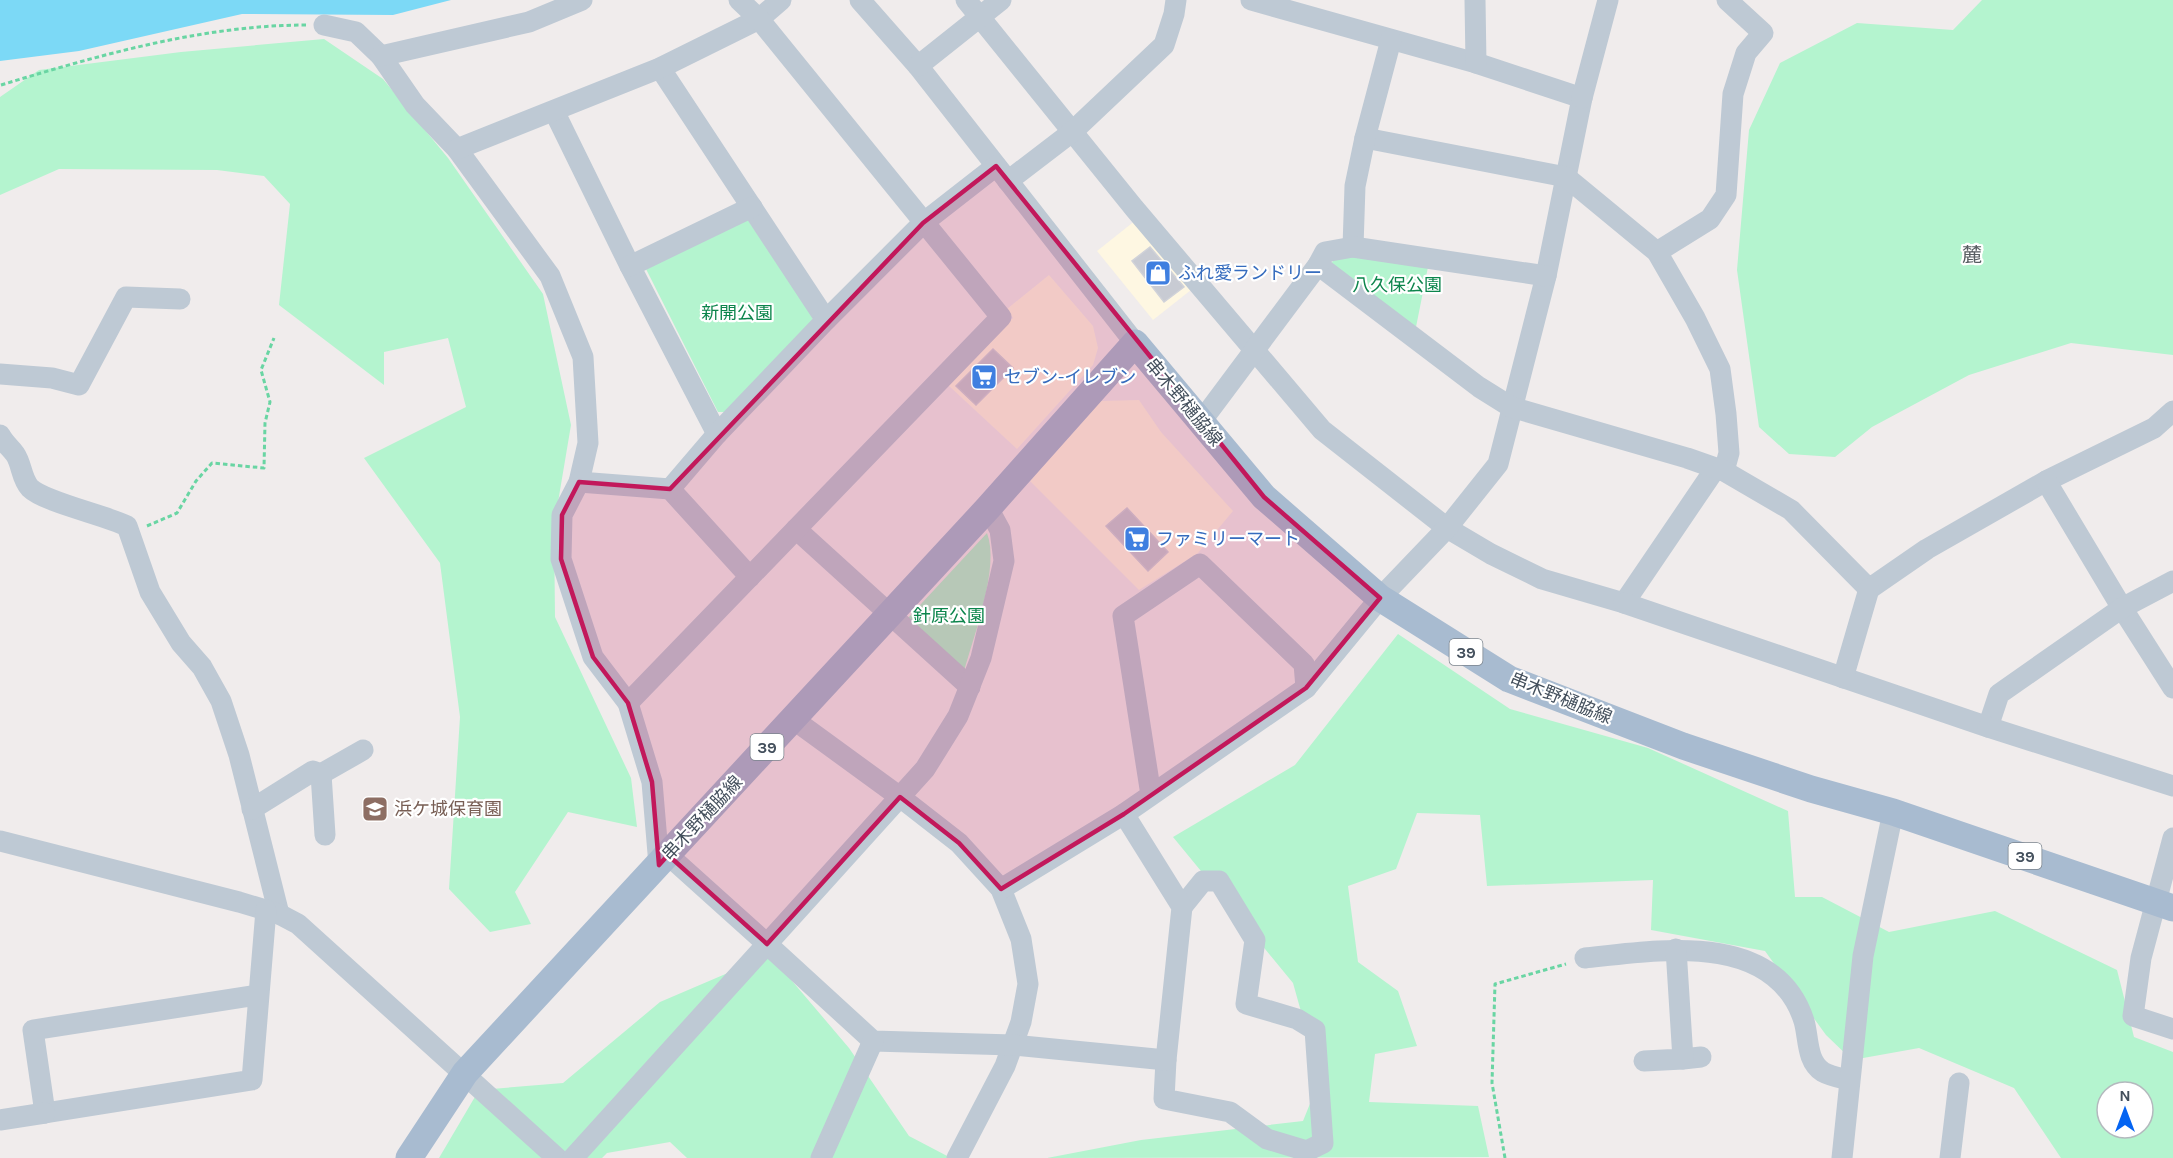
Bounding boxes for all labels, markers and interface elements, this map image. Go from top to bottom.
district label: 麓 [1962,244,1982,267]
shop icon: ふれ愛ランドリー [1143,258,1173,288]
place label: ふれ愛ランドリー [1178,262,1322,284]
park label: 八久保公園 [1352,274,1442,296]
park label: 新開公園 [701,302,773,324]
street label: 串木野樋脇線 [1141,354,1227,450]
supermarket icon: セブン-イレブン [969,362,999,392]
place label: セブン-イレブン [1004,366,1136,388]
supermarket icon: ファミリーマート [1122,524,1152,554]
place label: ファミリーマート [1156,528,1300,550]
park label: 針原公園 [913,605,985,627]
road number: 39 [1450,639,1482,665]
street label: 串木野樋脇線 [1507,668,1615,728]
road number: 39 [750,734,783,760]
street label: 串木野樋脇線 [657,771,747,865]
school or university icon: 浜ケ城保育園 [360,794,390,824]
place label: 浜ケ城保育園 [394,798,502,820]
road number: 39 [2008,843,2042,869]
north arrow [2095,1080,2155,1140]
text: N [2119,1086,2131,1105]

